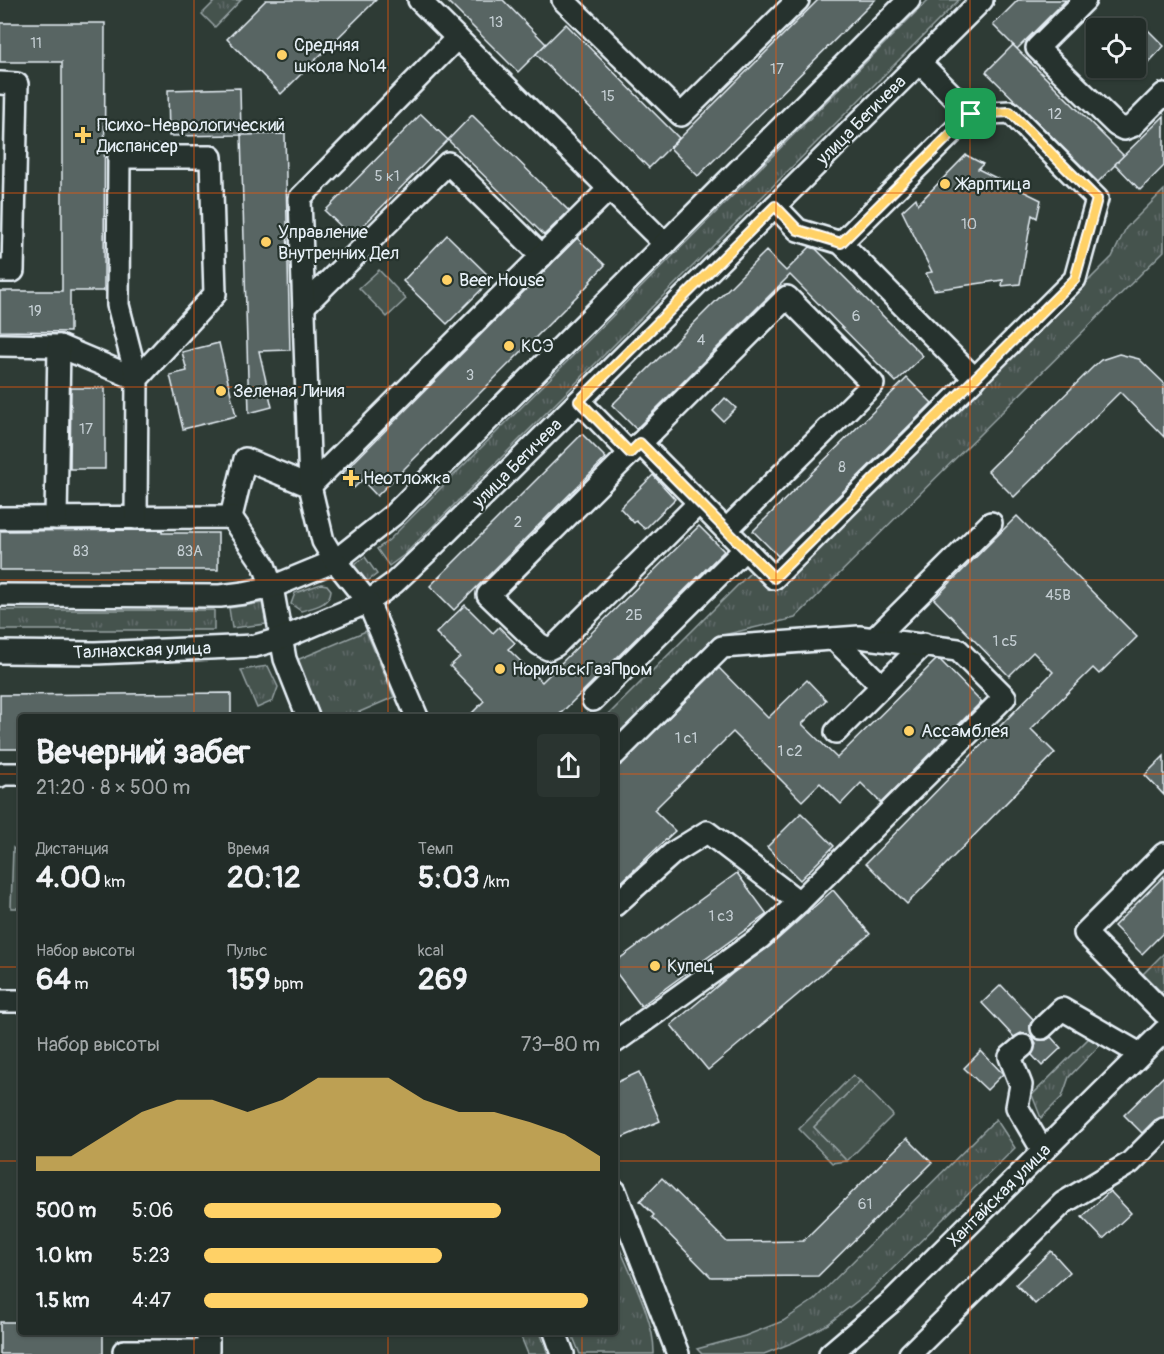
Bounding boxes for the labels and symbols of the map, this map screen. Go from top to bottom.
house number: 13 [489,13,503,32]
house number: 11 [30,34,42,53]
place label: Средняя школа №14 [294,34,387,78]
marker: Средняя школа №14 [275,48,289,62]
house number: 17 [770,60,784,79]
street label: улица Бегичева [811,71,911,171]
house number: 15 [601,87,615,106]
pin [945,88,996,139]
house number: 12 [1048,105,1062,124]
place label: Психо-Неврологический Диспансер [96,114,285,158]
marker: Психо-Неврологический Диспансер [74,126,92,144]
house number: 5 к1 [375,167,400,186]
place label: Жарптица [954,173,1031,196]
marker: Жарптица [938,177,952,191]
house number: 10 [961,215,977,234]
place label: Управление Внутренних Дел [278,221,399,265]
marker: Управление Внутренних Дел [259,235,273,249]
place label: Beer House [459,269,544,292]
marker: Beer House [440,273,454,287]
house number: 19 [28,302,42,321]
house number: 6 [852,307,860,326]
house number: 4 [697,331,706,350]
place label: КСЭ [521,335,553,358]
marker: КСЭ [502,339,516,353]
house number: 3 [466,366,474,385]
place label: Зеленая Линия [233,380,345,403]
marker: Зеленая Линия [214,384,228,398]
street label: улица Бегичева [467,414,567,514]
house number: 17 [79,420,93,439]
house number: 8 [838,458,846,477]
place label: Неотложка [363,467,450,490]
marker: Неотложка [344,471,358,485]
house number: 2 [514,513,522,532]
house number: 83 [73,542,89,561]
house number: 83А [177,542,203,561]
house number: 45В [1045,586,1071,605]
house number: 2Б [625,606,643,625]
house number: 1 с5 [993,632,1017,651]
street label: Талнахская улица [73,637,211,664]
place label: НорильскГазПром [512,658,652,681]
marker: НорильскГазПром [493,662,507,676]
place label: Ассамблея [921,720,1008,743]
marker: Ассамблея [902,724,916,738]
house number: 1 с1 [675,729,697,748]
house number: 1 с2 [777,742,803,761]
house number: 1 с3 [708,907,734,926]
place label: Купец [667,955,714,978]
marker: Купец [648,959,662,973]
street label: Хантайская улица [943,1139,1056,1252]
house number: 61 [858,1195,872,1214]

